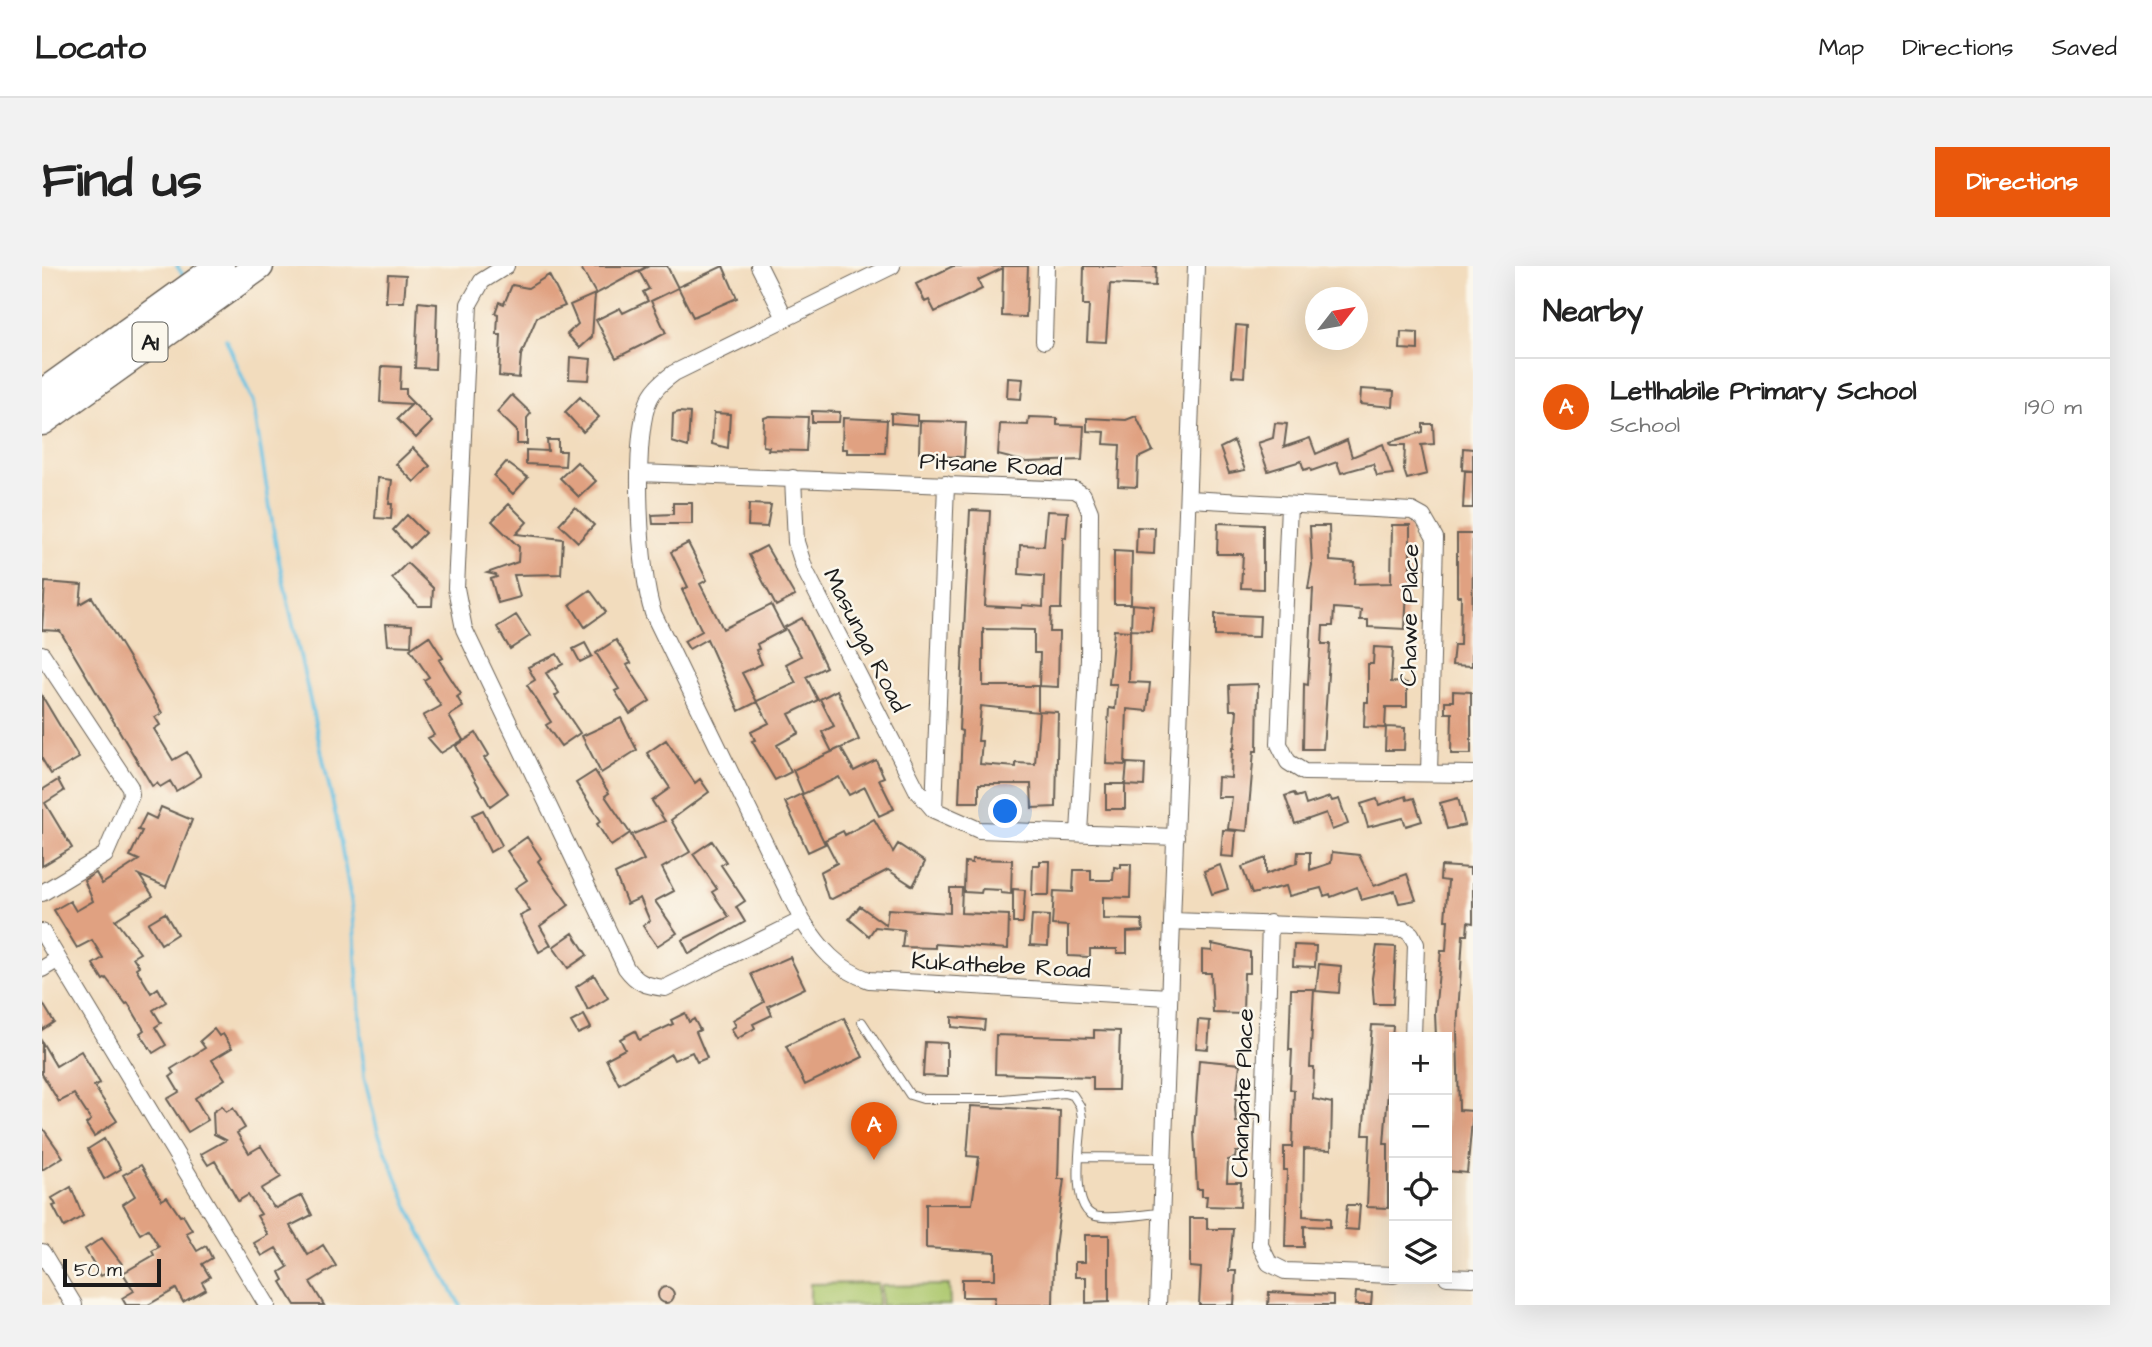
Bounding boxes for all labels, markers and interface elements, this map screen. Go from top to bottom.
text: Locato [35,25,146,71]
text: Map [1819,31,1864,65]
text: Directions [1902,31,2014,65]
text: Saved [2052,31,2117,65]
button: Directions [1935,147,2110,217]
text: Find us [42,148,202,216]
north arrow [1305,287,1368,350]
text: Nearby [1543,291,1643,333]
road number: A1 [132,323,168,362]
text: Letlhabile Primary School [1610,373,1917,409]
text: A [1559,391,1573,423]
text: 190 m [2024,391,2082,423]
text: School [1610,409,1680,441]
street label: Pitsane Road [919,444,1063,486]
street label: Chawe Place [1392,543,1428,687]
street label: Masunga Road [813,563,916,719]
your location [988,794,1022,828]
street label: Kukathebe Road [910,944,1091,988]
street label: Changate Place [1223,1008,1264,1178]
map controls [1389,1032,1452,1284]
button: + [1389,1032,1452,1095]
button: − [1389,1095,1452,1158]
pin: A [851,1102,897,1160]
button: locate [1389,1158,1452,1221]
button: layers [1389,1221,1452,1284]
scale bar [63,1256,161,1288]
text: 50 m [74,1257,122,1284]

